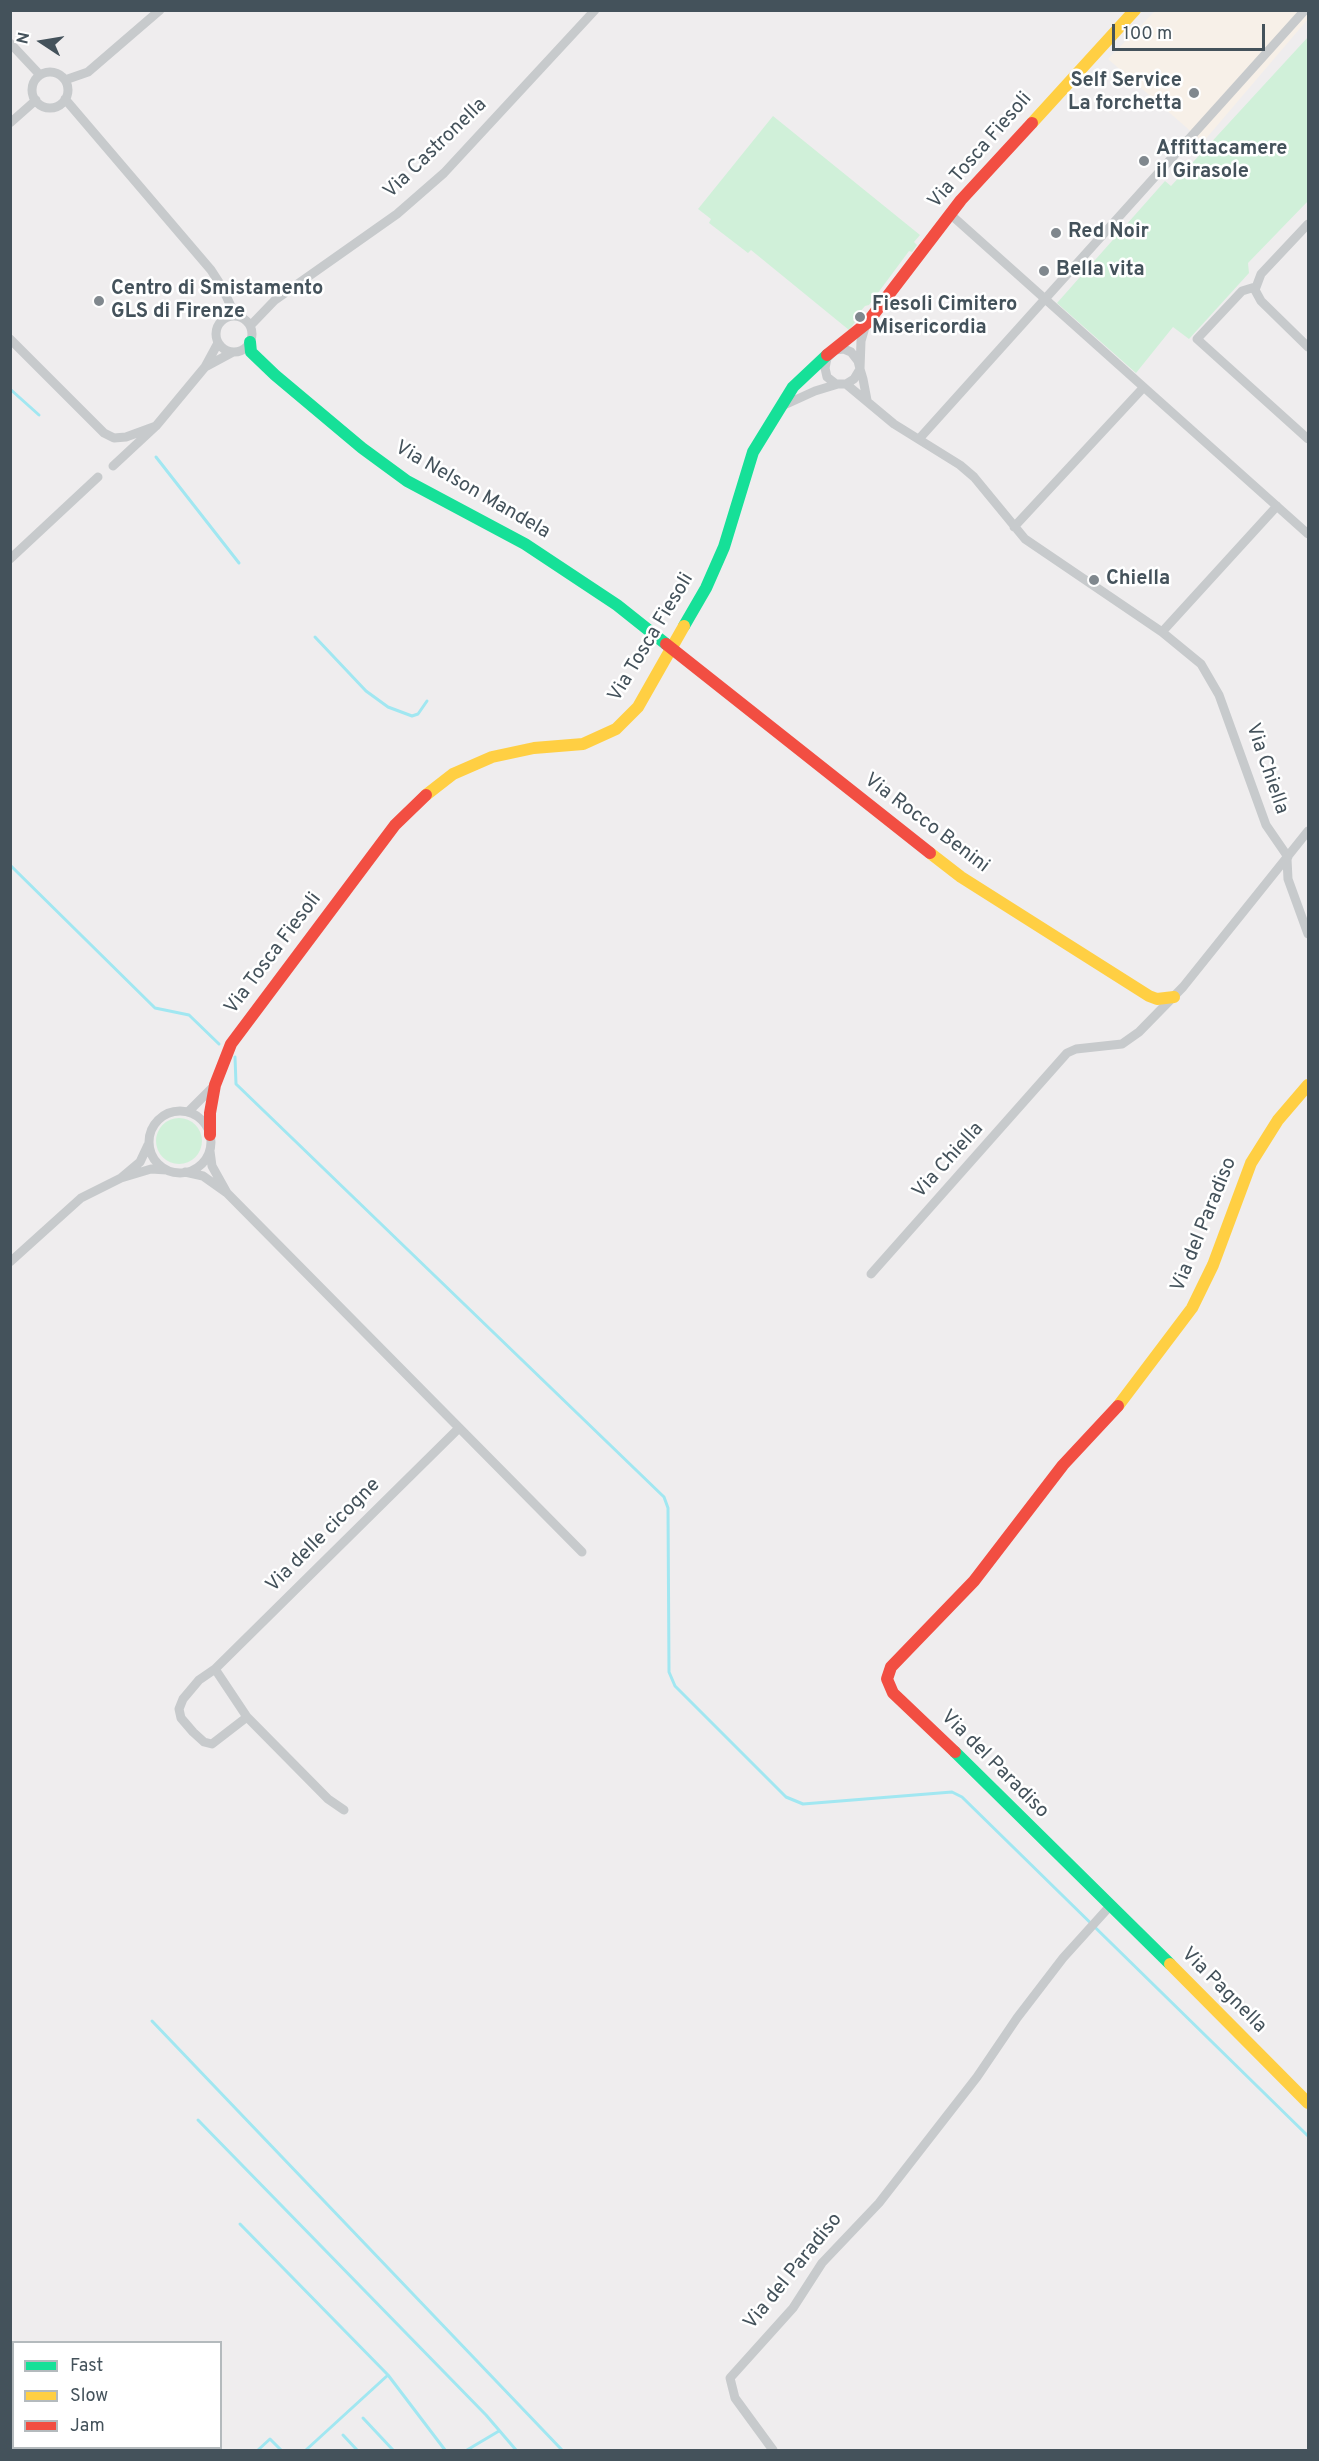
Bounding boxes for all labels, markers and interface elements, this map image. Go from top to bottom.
north arrow [12,12,72,72]
scale bar [1115,12,1268,50]
text: 100 m [1123,23,1172,46]
text: N [13,31,35,46]
place label: Self Service La forchetta [1068,70,1182,117]
marker: Self Service La forchetta [1187,86,1201,100]
street label: Via Tosca Fiesoli [924,88,1038,214]
street label: Via Castronella [379,94,493,204]
place label: Affittacamere il Girasole [1156,138,1288,185]
marker: Affittacamere il Girasole [1137,154,1151,168]
place label: Red Noir [1068,221,1149,245]
marker: Red Noir [1049,226,1063,240]
place label: Bella vita [1056,259,1145,283]
marker: Bella vita [1037,264,1051,278]
place label: Centro di Smistamento GLS di Firenze [111,278,323,325]
marker: Centro di Smistamento GLS di Firenze [92,294,106,308]
place label: Fiesoli Cimitero Misericordia [872,294,1017,341]
marker: Fiesoli Cimitero Misericordia [853,310,867,324]
street label: Via Nelson Mandela [390,437,554,545]
place label: Chiella [1106,568,1170,592]
street label: Via Tosca Fiesoli [604,569,700,707]
marker: Chiella [1087,573,1101,587]
street label: Via Chiella [1239,720,1293,818]
street label: Via Rocco Benini [859,769,993,879]
street label: Via Tosca Fiesoli [221,889,327,1019]
street label: Via Chiella [909,1118,989,1204]
street label: Via del Paradiso [1167,1154,1243,1296]
street label: Via delle cicogne [262,1474,386,1598]
street label: Via del Paradiso [935,1706,1053,1824]
street label: Via Pagnella [1175,1943,1271,2039]
street label: Via del Paradiso [740,2209,848,2335]
legend [12,2341,222,2449]
text: Fast [70,2355,103,2378]
text: Slow [70,2385,108,2408]
text: Jam [70,2415,105,2438]

